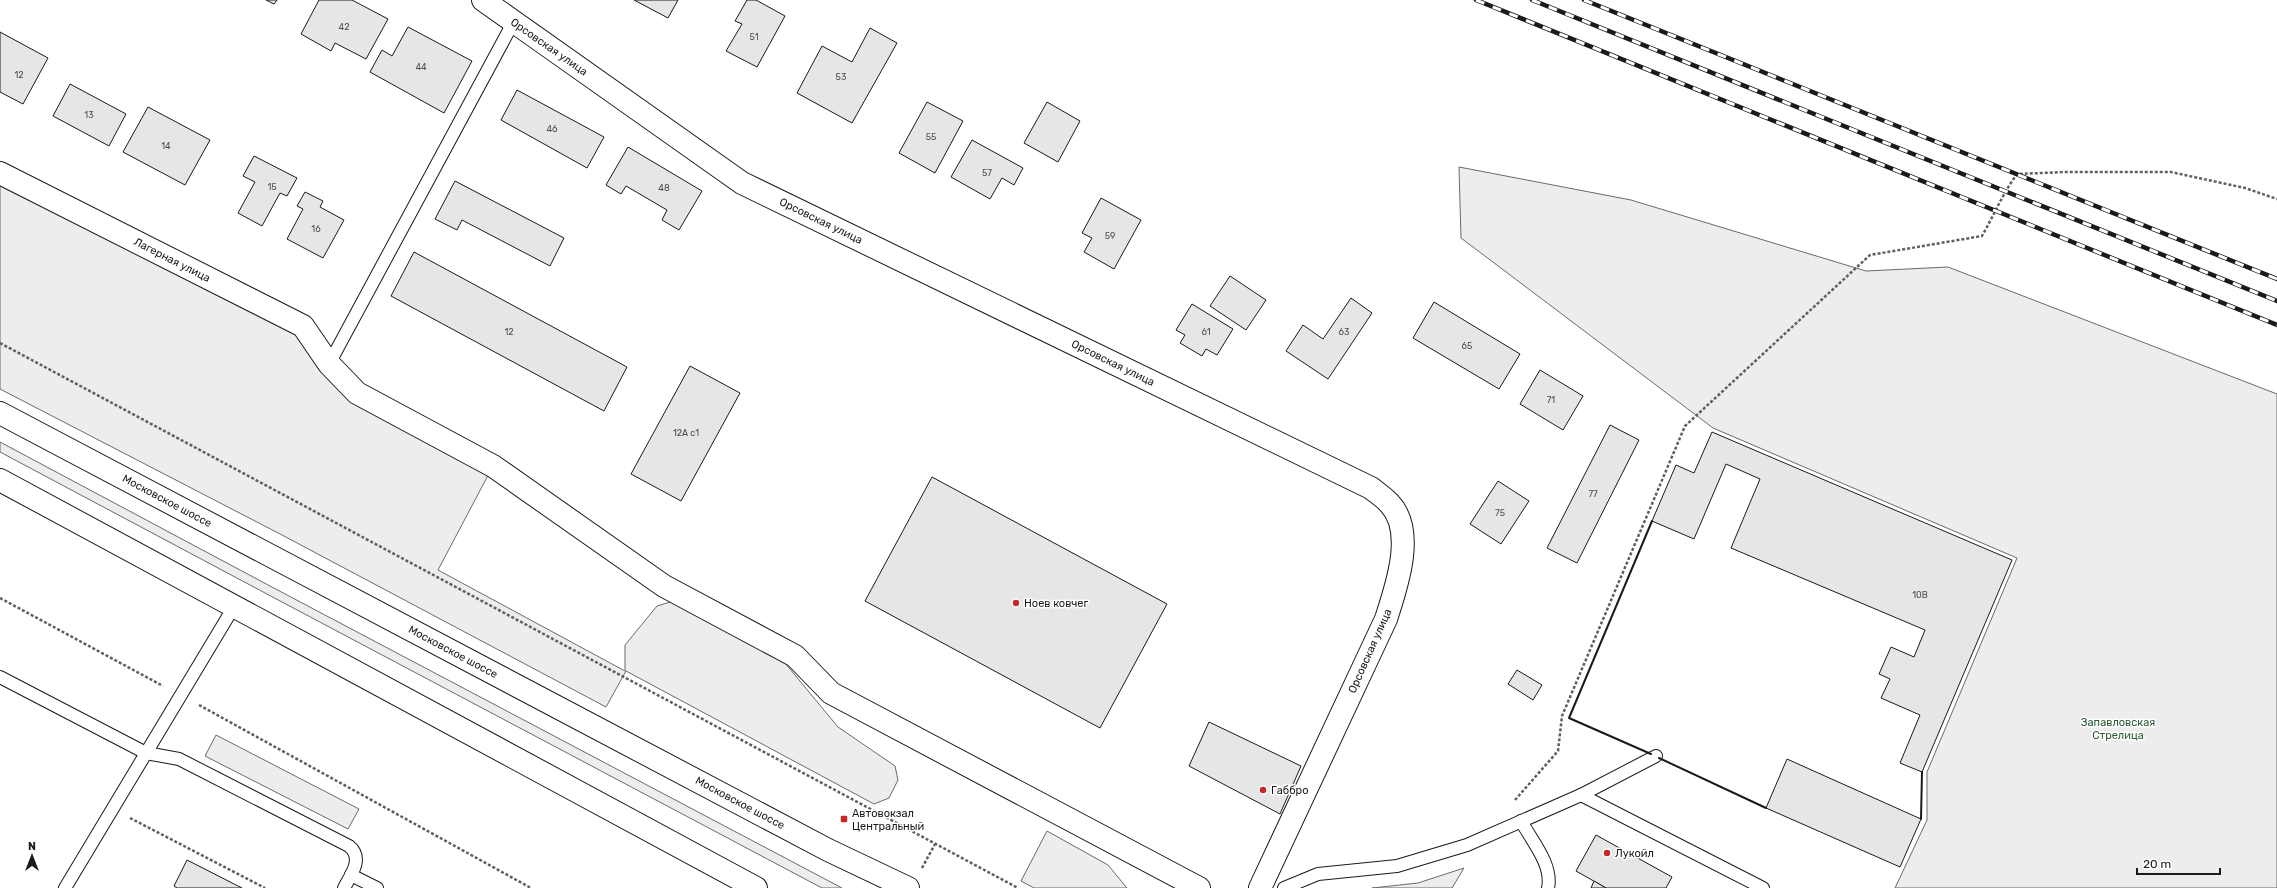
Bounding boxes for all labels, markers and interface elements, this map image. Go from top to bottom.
street label: Орсовская улица [508,16,590,78]
house number: 42 [339,22,349,32]
house number: 51 [749,32,759,42]
house number: 44 [415,62,427,72]
house number: 12 [14,70,24,80]
house number: 53 [836,72,846,82]
house number: 13 [84,110,94,120]
house number: 46 [546,124,558,134]
house number: 55 [926,132,936,142]
house number: 14 [161,141,171,151]
house number: 57 [982,168,992,178]
house number: 15 [267,182,277,192]
house number: 48 [658,183,670,193]
street label: Орсовская улица [777,195,865,247]
house number: 16 [311,224,321,234]
house number: 59 [1105,231,1115,241]
street label: Лагерная улица [132,235,212,285]
house number: 12 [504,327,514,337]
house number: 61 [1201,327,1211,337]
house number: 63 [1339,327,1349,337]
street label: Орсовская улица [1069,337,1157,389]
house number: 65 [1462,341,1472,351]
house number: 71 [1547,395,1555,405]
house number: 12А с1 [673,428,699,438]
street label: Московское шоссе [120,472,214,530]
house number: 77 [1588,489,1598,499]
house number: 75 [1495,508,1505,518]
house number: 10В [1912,590,1928,600]
place label: Ноев ковчег [1024,597,1089,610]
marker: Ноев ковчег [1011,598,1021,608]
street label: Орсовская улица [1346,607,1394,695]
street label: Московское шоссе [406,623,500,681]
park label: Запавловская Стрелица [2081,716,2155,742]
street label: Московское шоссе [693,774,787,832]
place label: Габбро [1271,784,1308,797]
marker: Габбро [1258,785,1268,795]
place label: Автовокзал Центральный [852,807,924,833]
marker: Автовокзал Центральный [839,814,849,824]
north arrow [12,836,52,876]
text: N [28,840,36,853]
place label: Лукойл [1615,847,1654,860]
marker: Лукойл [1602,848,1612,858]
scale bar [2137,850,2220,876]
text: 20 m [2143,857,2171,871]

